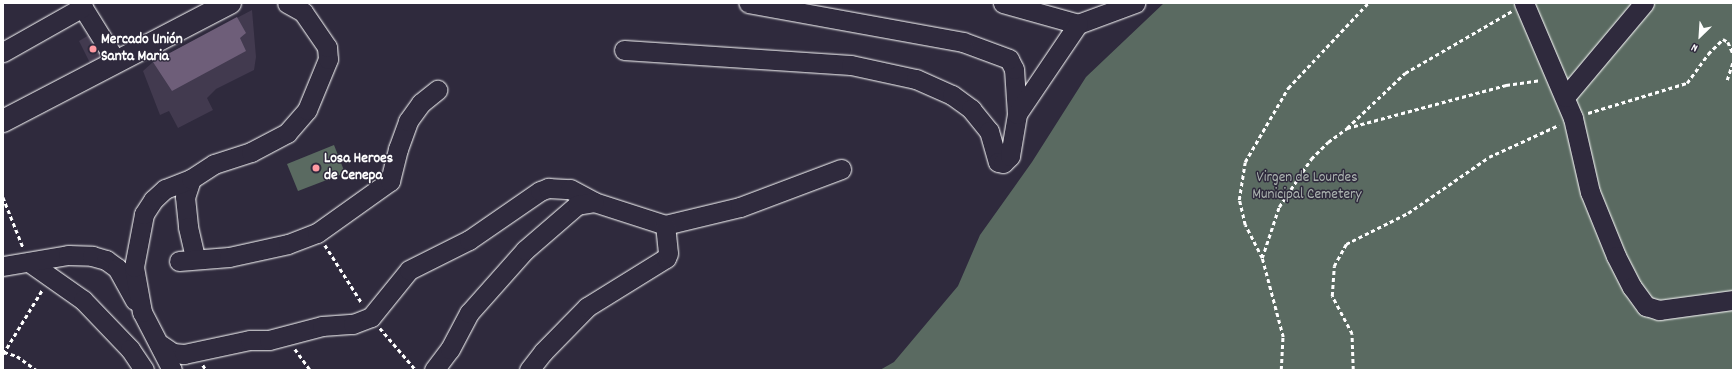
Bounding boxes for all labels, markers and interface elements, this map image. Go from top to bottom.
north arrow [1680,16,1720,56]
place label: Mercado Unión Santa Maria [101,31,183,66]
text: N [1689,38,1701,55]
marker: Mercado Unión Santa Maria [88,44,98,54]
place label: Losa Heroes de Cenepa [324,150,393,185]
marker: Losa Heroes de Cenepa [311,163,321,173]
park label: Virgen de Lourdes Municipal Cemetery [1252,169,1362,204]

